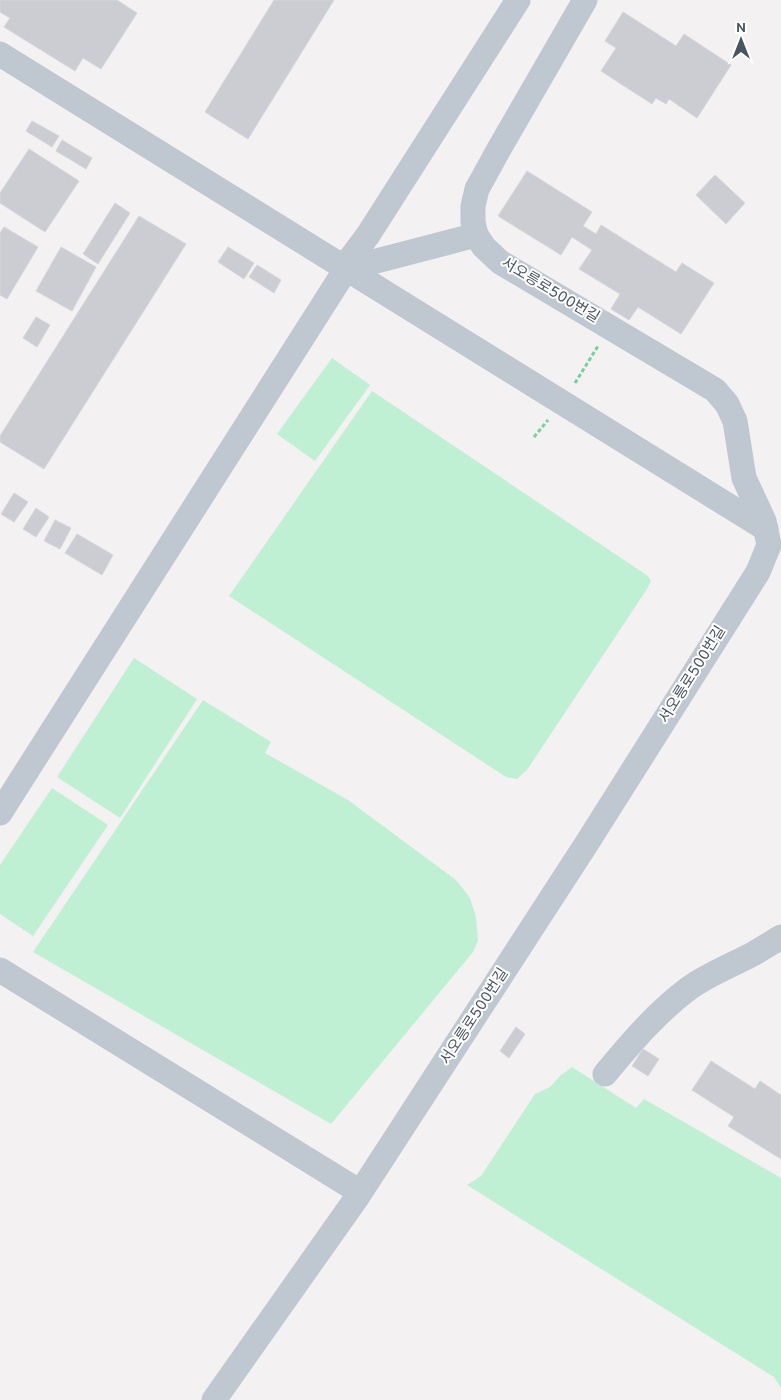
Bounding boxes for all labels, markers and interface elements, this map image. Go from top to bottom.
north arrow [716,15,766,65]
text: N [736,20,746,37]
street label: 서오릉로500번길 [497,254,603,328]
street label: 서오릉로500번길 [655,623,731,727]
street label: 서오릉로500번길 [437,965,513,1069]

